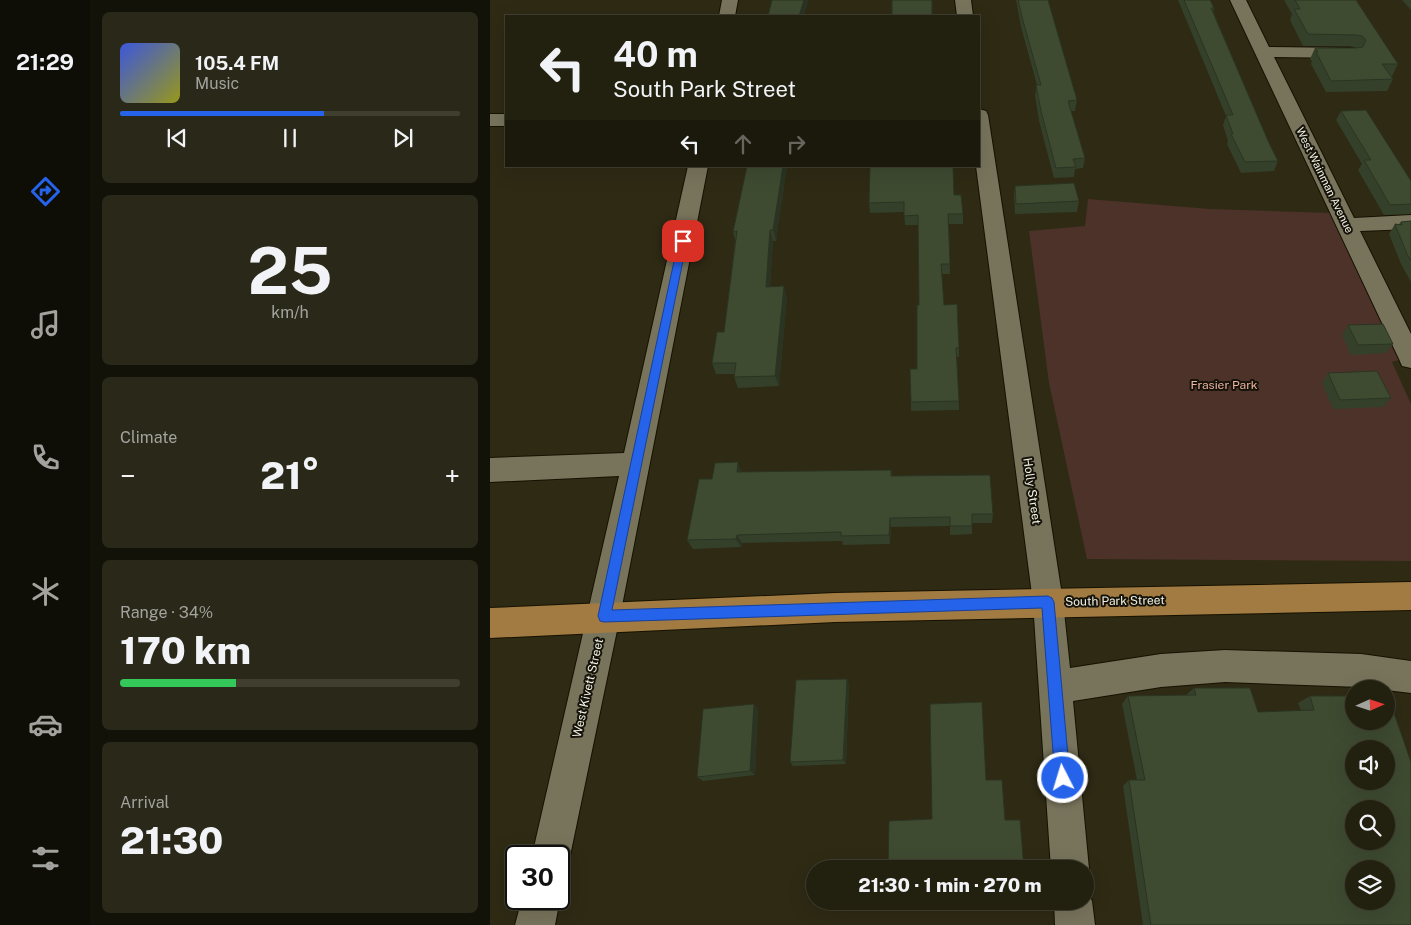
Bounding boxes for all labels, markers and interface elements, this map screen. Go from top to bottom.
text: 40 m [613,34,698,75]
icon: left [530,35,595,100]
text: 21:29 [16,49,74,75]
text: 105.4 FM [195,52,279,74]
text: Music [195,74,239,93]
text: South Park Street [613,76,796,102]
icon: previous [163,124,191,152]
icon: pause [276,124,304,152]
icon: next [389,124,417,152]
street label: West Wainman Avenue [1294,125,1356,235]
icon: left [676,130,704,158]
icon: ahead [729,130,757,158]
icon: right [782,130,810,158]
icon: directions [28,174,63,209]
pin [662,220,704,262]
icon: arrive [669,227,697,255]
text: 25 [247,232,333,309]
text: km/h [271,303,309,322]
icon: music [28,307,63,342]
park label: Frasier Park [1190,378,1258,392]
text: Climate [120,428,177,447]
icon: phone [28,440,63,475]
text: 21° [260,453,320,498]
street label: Holly Street [1020,457,1044,526]
text: − [120,459,136,492]
text: + [444,459,460,492]
icon: climate [28,574,63,609]
street label: South Park Street [1065,593,1165,609]
text: Range · 34% [120,603,213,622]
text: 170 km [120,628,251,673]
street label: West Kivett Street [570,637,606,739]
north arrow [1345,680,1395,730]
map controls [1345,680,1395,910]
icon: car [28,707,63,742]
button: sound [1345,740,1395,790]
position arrow [1036,751,1088,803]
text: Arrival [120,793,169,812]
button: search [1345,800,1395,850]
text: 21:30 [120,818,223,863]
icon: filters [28,841,63,876]
speed limit sign: 30 [505,845,570,910]
button: layers [1345,860,1395,910]
text: 21:30 · 1 min · 270 m [858,874,1042,896]

